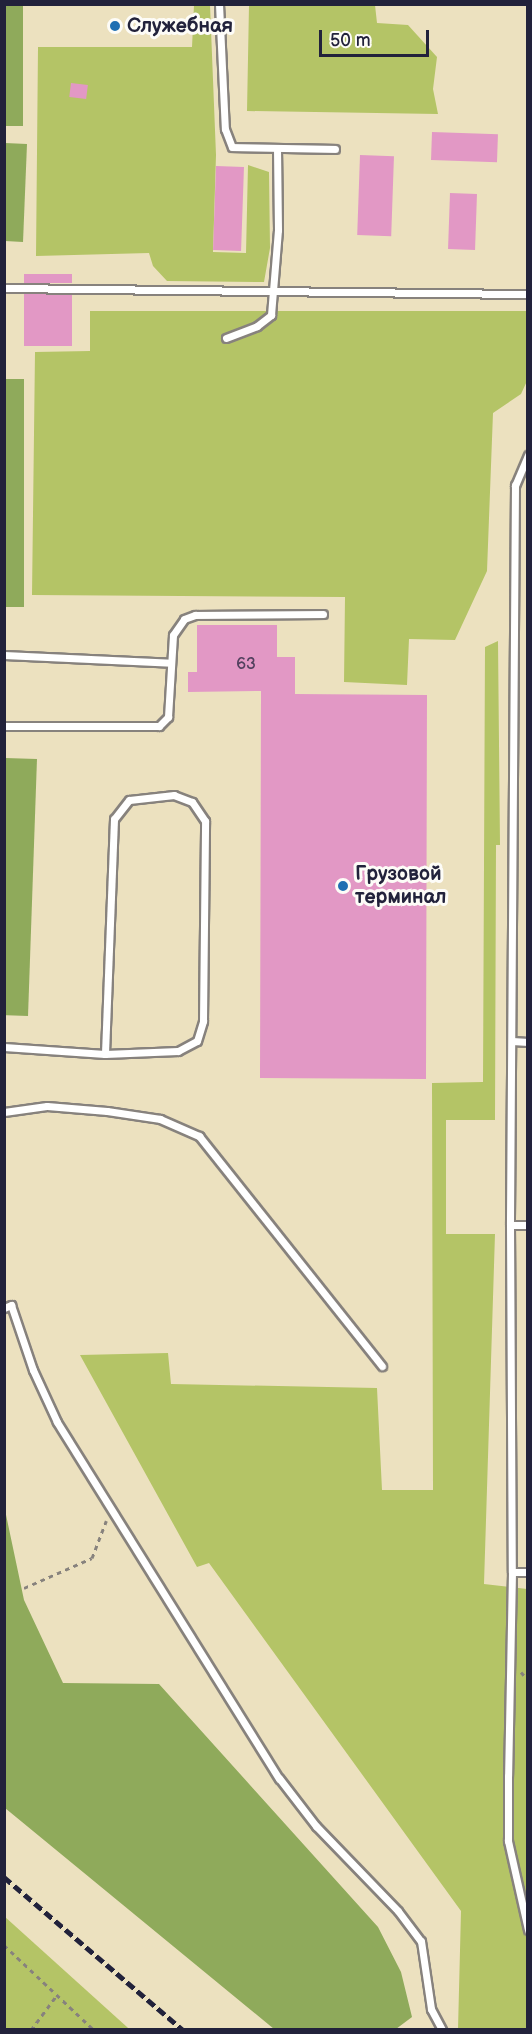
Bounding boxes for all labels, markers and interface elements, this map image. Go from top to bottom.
place label: Служебная [127,14,233,38]
scale bar [322,18,432,56]
marker: Служебная [108,19,122,33]
text: 50 m [330,30,371,51]
house number: 63 [236,655,256,675]
place label: Грузовой терминал [355,862,446,909]
marker: Грузовой терминал [336,879,350,893]

